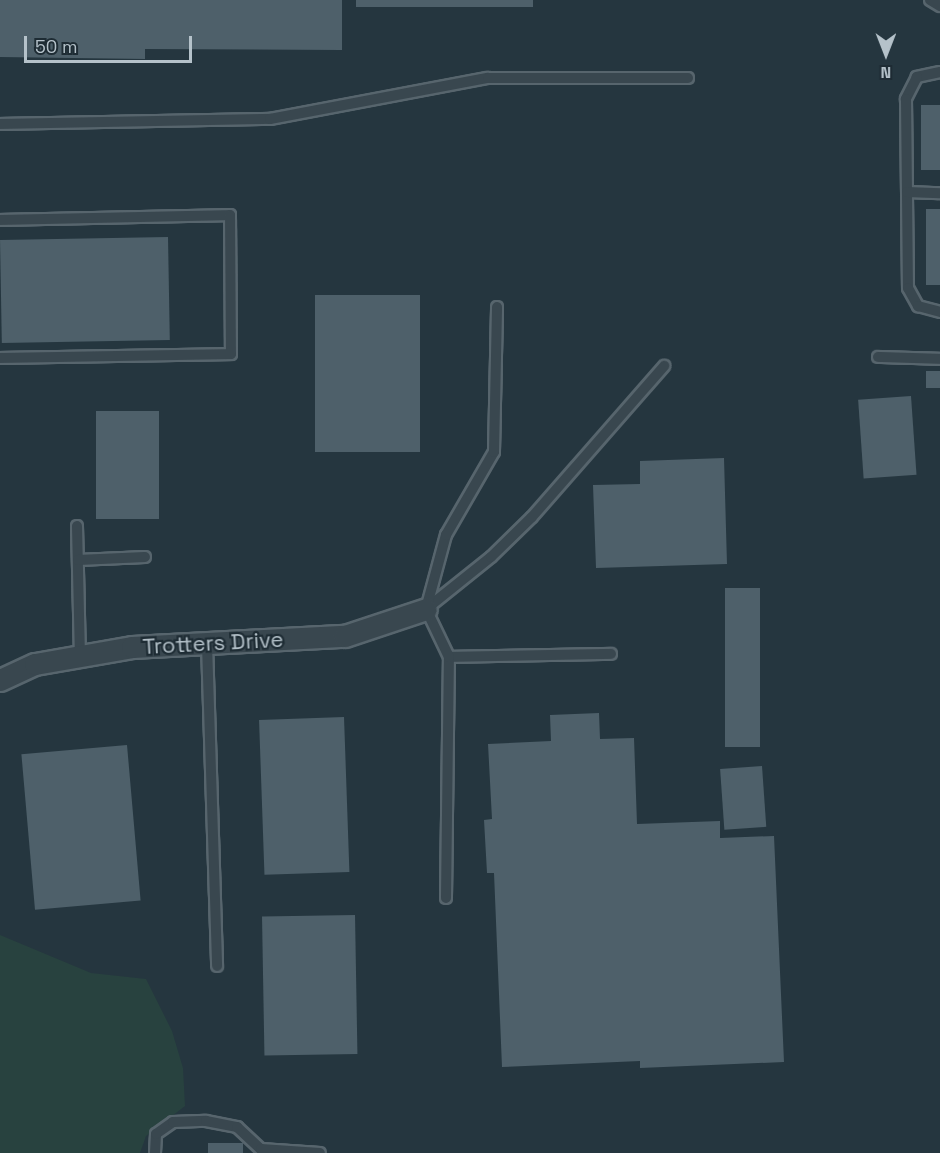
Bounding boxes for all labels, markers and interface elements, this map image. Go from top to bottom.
scale bar [27,24,195,62]
north arrow [856,24,916,84]
text: 50 m [35,35,77,58]
text: N [881,62,891,83]
street label: Trotters Drive [142,626,284,660]

